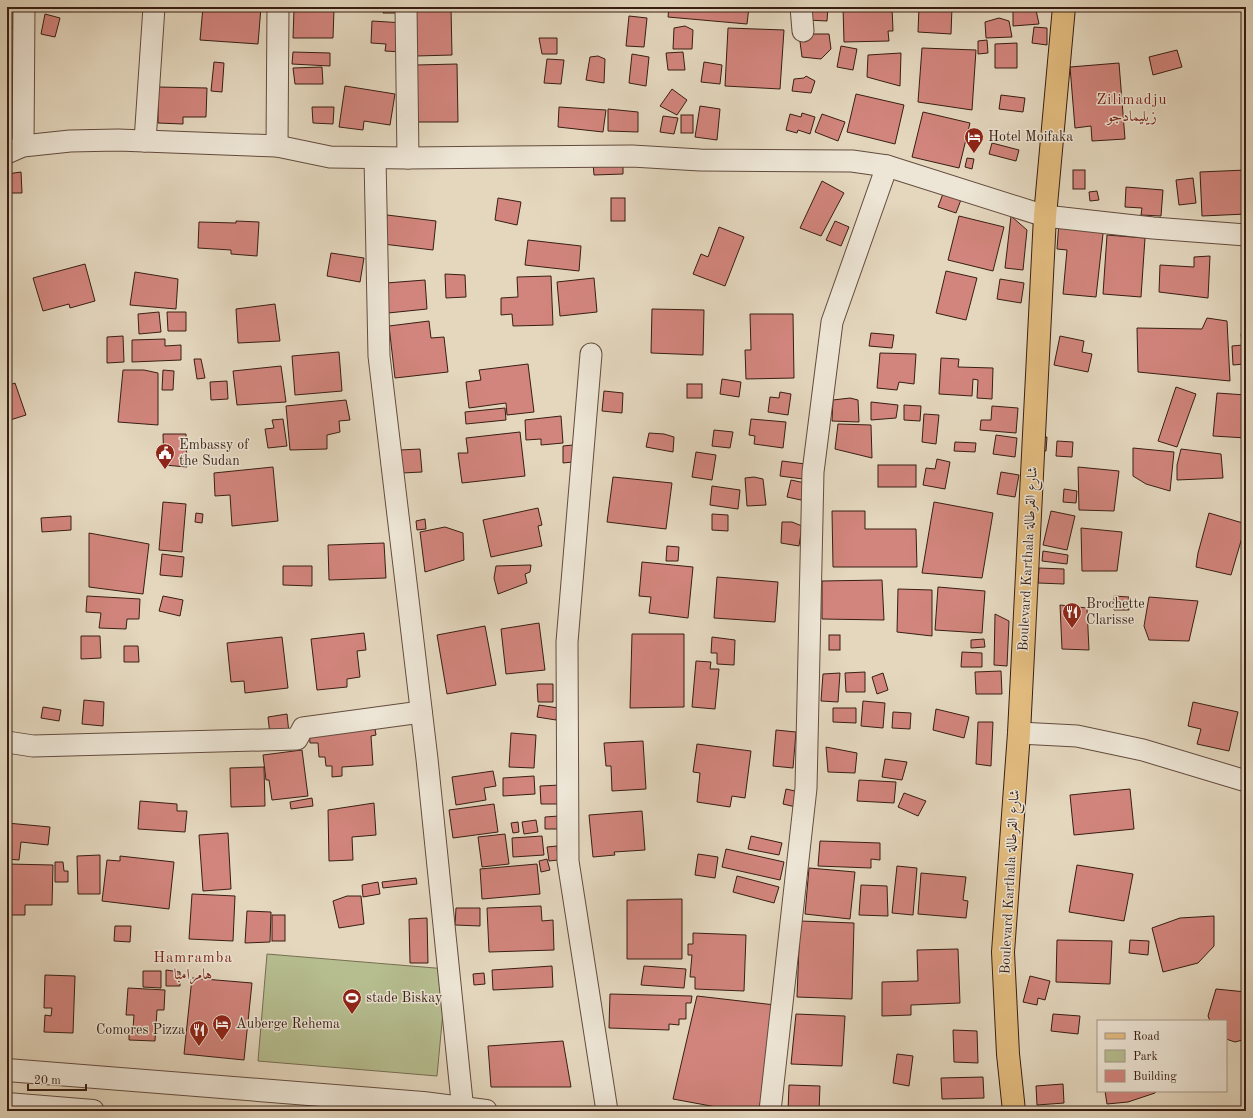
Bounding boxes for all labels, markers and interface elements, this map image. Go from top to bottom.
district label: Zilimadju زيليمادجو [1097,93,1167,125]
hotel icon: Hotel Moifaka [963,126,985,154]
place label: Hotel Moifaka [988,130,1073,144]
place label: Embassy of the Sudan [179,438,250,468]
public building icon: Embassy of the Sudan [154,442,176,470]
street label: Boulevard Karthala شارع القرطالة [1016,466,1044,652]
place label: Brochette Clarisse [1086,597,1145,627]
restaurant icon: Brochette Clarisse [1061,601,1083,629]
street label: Boulevard Karthala شارع القرطالة [998,789,1026,975]
district label: Hamramba هامرامبا [153,951,233,985]
sports icon: stade Biskay [341,987,363,1015]
place label: stade Biskay [366,991,443,1005]
hotel icon: Auberge Rehema [211,1013,233,1041]
place label: Auberge Rehema [236,1017,340,1031]
restaurant icon: Comores Pizza [188,1019,210,1047]
legend [1097,1020,1227,1092]
place label: Comores Pizza [96,1023,185,1037]
text: Road [1133,1031,1160,1043]
text: Park [1133,1051,1158,1063]
scale bar [28,1066,86,1092]
text: Building [1133,1071,1177,1083]
text: 20 m [34,1075,61,1087]

